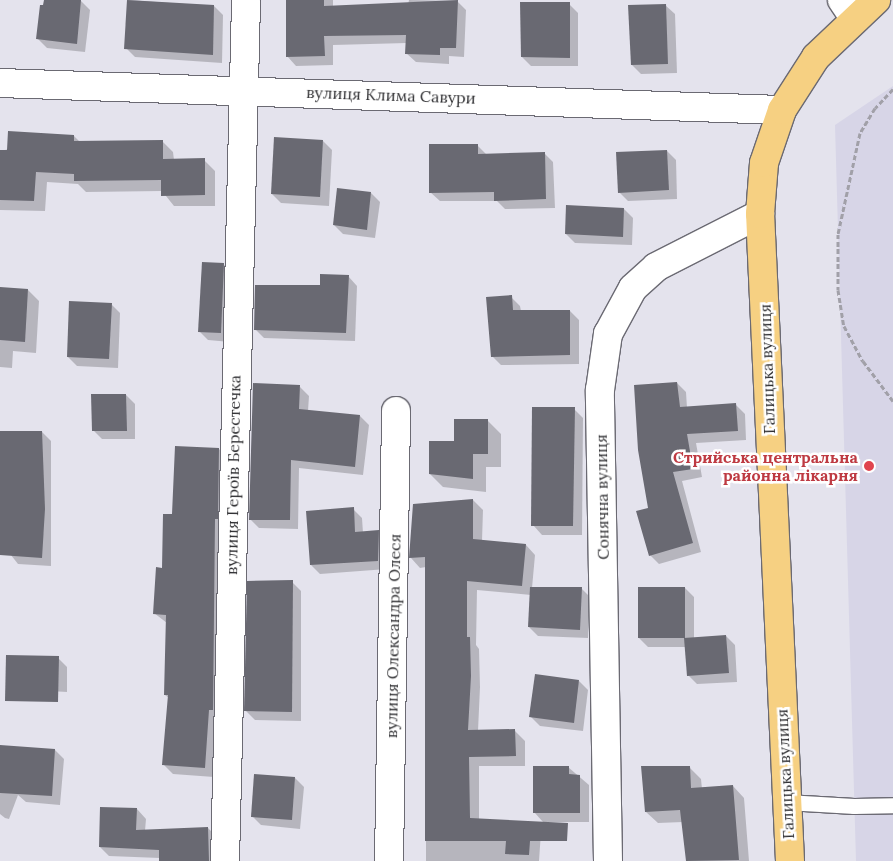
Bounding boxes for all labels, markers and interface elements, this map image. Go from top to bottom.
street label: вулиця Клима Савури [306,82,476,108]
street label: Галицька вулиця [755,304,779,434]
street label: вулиця Героїв Берестечка [222,375,244,575]
street label: Сонячна вулиця [591,434,613,560]
place label: Стрийська центральна районна лікарня [673,447,858,485]
marker: Стрийська центральна районна лікарня [862,459,876,473]
street label: вулиця Олександра Олеся [382,534,404,738]
street label: Галицька вулиця [772,708,798,840]

